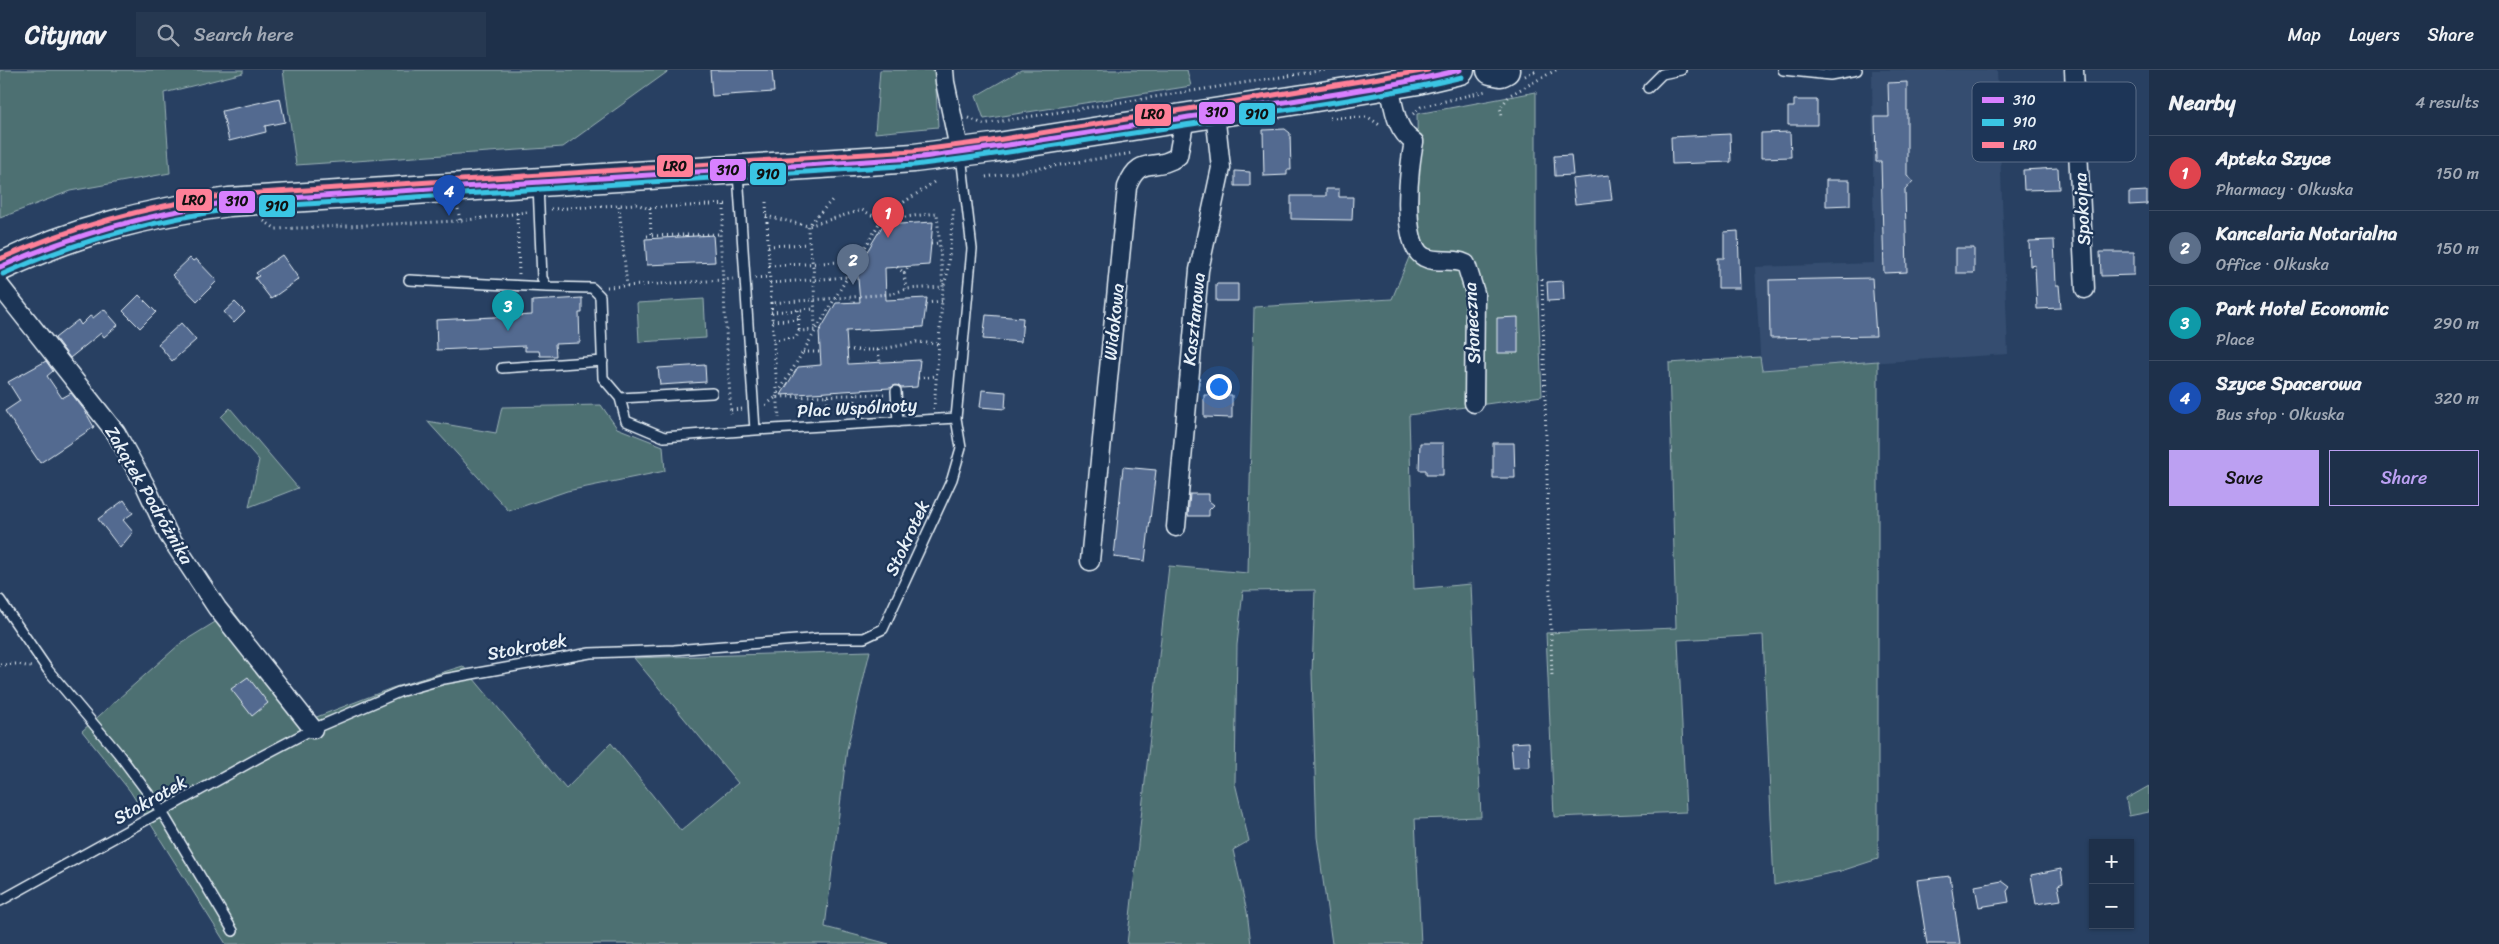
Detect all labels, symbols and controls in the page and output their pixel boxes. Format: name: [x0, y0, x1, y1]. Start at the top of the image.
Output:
search box: [136, 12, 486, 57]
text: Citynav: [25, 14, 106, 56]
text: Search here: [194, 18, 294, 51]
text: Map: [2288, 19, 2321, 51]
text: Layers: [2349, 19, 2400, 51]
text: Share: [2428, 19, 2474, 51]
icon: search: [154, 21, 182, 49]
legend: [1972, 82, 2136, 162]
text: Nearby: [2169, 84, 2235, 122]
text: 310: [2013, 88, 2036, 113]
text: 4 results: [2415, 88, 2479, 117]
text: 310: [1205, 100, 1228, 125]
line badge: 310: [1198, 101, 1236, 125]
text: LR0: [1141, 102, 1165, 127]
line badge: 910: [1238, 102, 1276, 126]
text: 910: [1245, 102, 1269, 127]
line badge: LR0: [1134, 103, 1172, 127]
text: 910: [2013, 110, 2037, 135]
text: LR0: [2013, 133, 2037, 158]
text: Apteka Szyce: [2216, 142, 2331, 175]
line badge: LR0: [656, 154, 694, 178]
text: LR0: [663, 154, 687, 179]
line badge: 310: [709, 158, 747, 182]
text: 310: [716, 158, 739, 183]
text: 1: [2182, 159, 2188, 188]
text: 150 m: [2436, 159, 2479, 188]
line badge: 910: [749, 162, 787, 186]
text: 910: [756, 162, 780, 187]
street label: Spokojna: [2064, 172, 2100, 246]
pin: 4: [433, 175, 465, 216]
text: Pharmacy · Olkuska: [2216, 175, 2353, 204]
line badge: LR0: [175, 188, 213, 212]
text: LR0: [182, 188, 206, 213]
text: 310: [225, 189, 248, 214]
line badge: 310: [218, 190, 256, 214]
line badge: 910: [258, 194, 296, 218]
text: 910: [265, 194, 289, 219]
pin: 1: [872, 197, 904, 238]
text: Kancelaria Notarialna: [2216, 217, 2397, 250]
text: 2: [2180, 234, 2190, 263]
text: 150 m: [2436, 234, 2479, 263]
pin: 2: [837, 244, 869, 285]
text: Office · Olkuska: [2216, 250, 2329, 279]
street label: Kasztanowa: [1173, 271, 1215, 367]
street label: Słoneczna: [1454, 281, 1490, 365]
street label: Widokowa: [1094, 282, 1134, 362]
pin: 3: [492, 290, 524, 331]
text: Park Hotel Economic: [2216, 292, 2389, 325]
text: 3: [2181, 309, 2189, 338]
text: 290 m: [2433, 309, 2479, 338]
text: Place: [2216, 325, 2255, 354]
text: Szyce Spacerowa: [2216, 367, 2361, 400]
your location: [1206, 374, 1232, 400]
text: 4: [2180, 384, 2190, 413]
text: 320 m: [2434, 384, 2479, 413]
street label: Plac Wspólnoty: [796, 389, 918, 427]
text: Bus stop · Olkuska: [2216, 400, 2344, 429]
street label: Zakątek Podróżnika: [96, 419, 202, 572]
button: Save: [2169, 450, 2319, 506]
button: Share: [2329, 450, 2479, 506]
street label: Stokrotek: [875, 494, 939, 581]
street label: Stokrotek: [485, 624, 570, 670]
street label: Stokrotek: [107, 766, 193, 834]
map controls: [2089, 839, 2134, 929]
button: +: [2089, 839, 2134, 884]
button: −: [2089, 884, 2134, 929]

